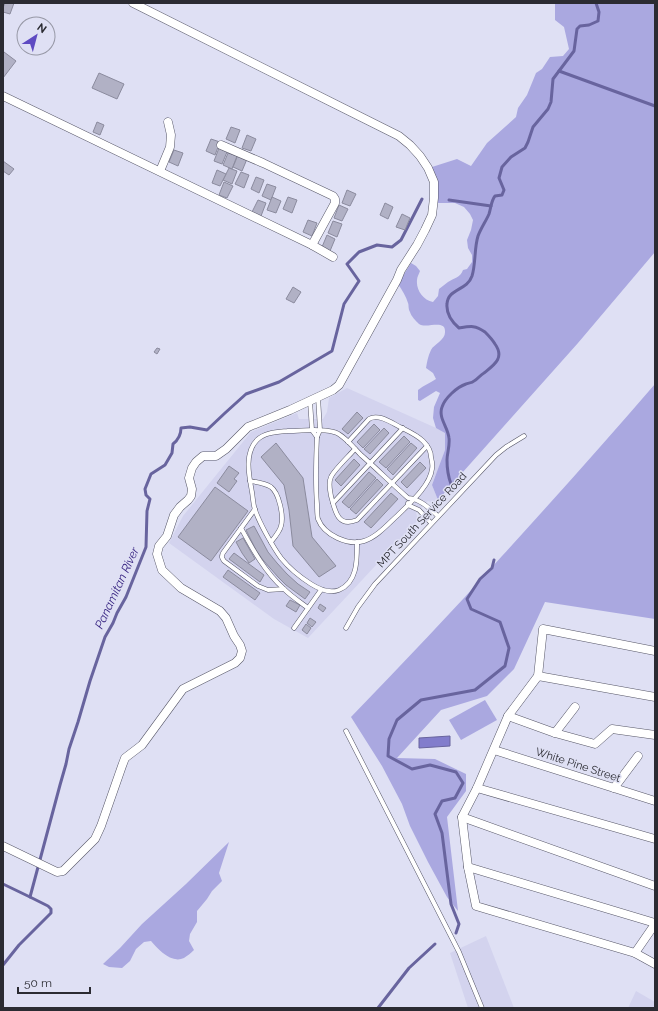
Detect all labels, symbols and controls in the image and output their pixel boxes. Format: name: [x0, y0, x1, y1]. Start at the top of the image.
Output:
north arrow: [16, 16, 56, 56]
text: N: [34, 21, 49, 36]
street label: MPT South Service Road: [375, 470, 470, 570]
water label: Panamitan River: [92, 544, 142, 631]
street label: White Pine Street: [534, 745, 622, 785]
scale bar: [18, 969, 90, 995]
text: 50 m: [24, 976, 52, 990]

